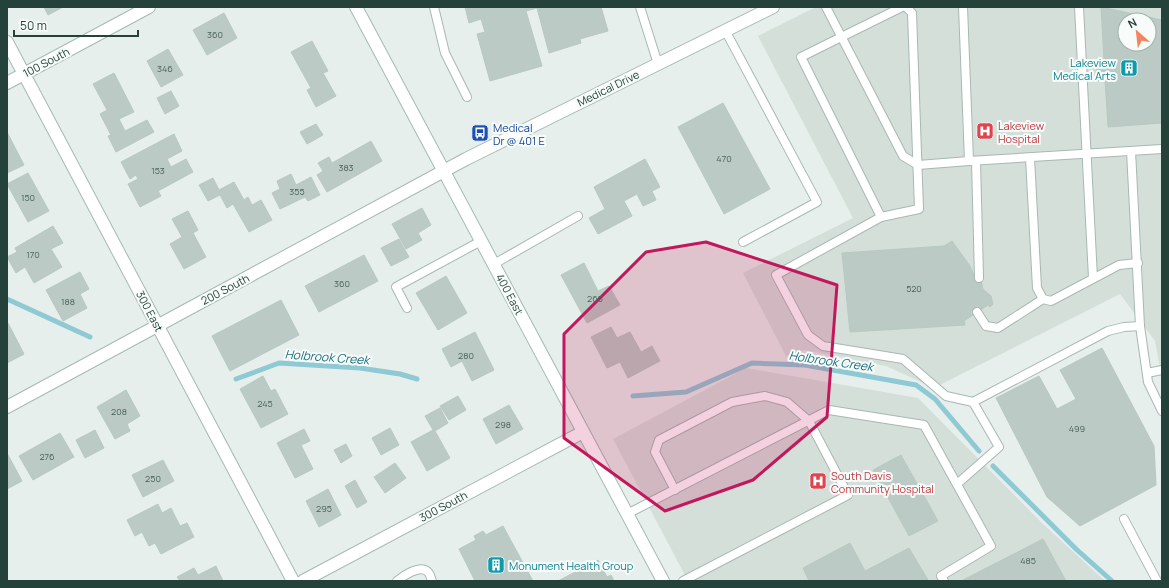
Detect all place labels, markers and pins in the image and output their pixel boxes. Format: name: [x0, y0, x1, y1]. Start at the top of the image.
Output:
place label: Lakeview Medical Arts: [1053, 55, 1117, 83]
building icon: Lakeview Medical Arts: [1119, 58, 1139, 78]
place label: Lakeview Hospital: [998, 118, 1045, 146]
place label: Medical Dr @ 401 E: [493, 120, 545, 148]
hospital icon: Lakeview Hospital: [975, 121, 995, 141]
bus stop icon: Medical Dr @ 401 E: [470, 123, 490, 143]
place label: South Davis Community Hospital: [831, 468, 934, 496]
hospital icon: South Davis Community Hospital: [808, 471, 828, 491]
building icon: Monument Health Group: [486, 555, 506, 575]
place label: Monument Health Group: [509, 558, 634, 573]

